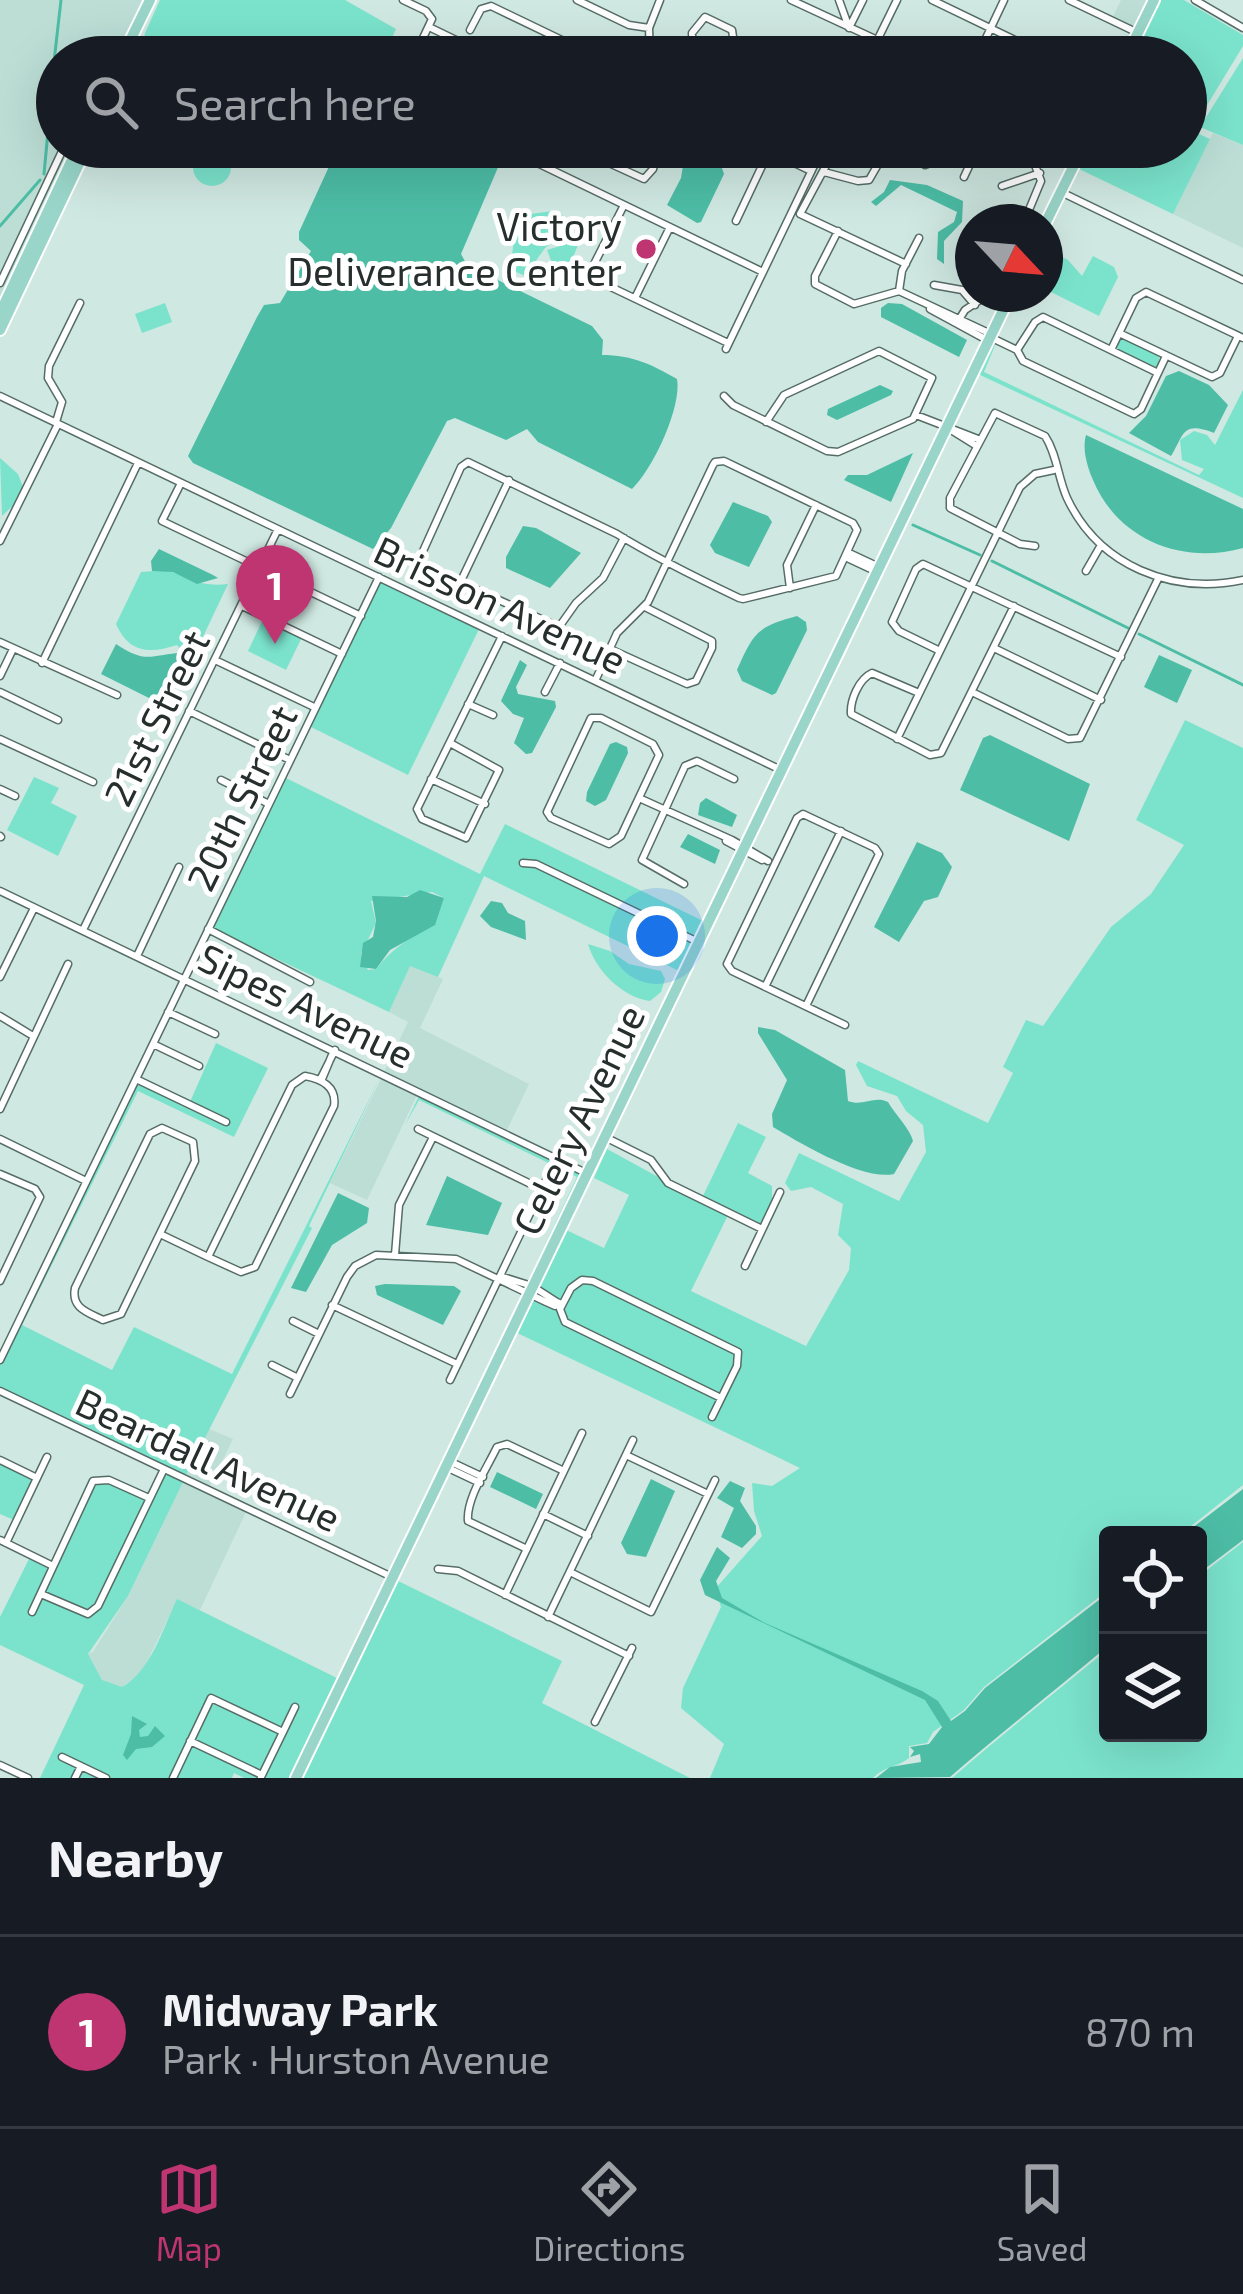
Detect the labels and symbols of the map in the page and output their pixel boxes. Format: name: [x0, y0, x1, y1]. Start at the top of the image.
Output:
place label: Victory Deliverance Center: [287, 202, 622, 294]
north arrow: [955, 204, 1063, 312]
marker: Victory Deliverance Center: [633, 236, 659, 262]
street label: Brisson Avenue: [367, 525, 634, 682]
pin: 1: [236, 545, 314, 644]
street label: 21st Street: [93, 622, 218, 813]
street label: 20th Street: [176, 697, 306, 898]
your location: [627, 906, 687, 966]
street label: Sipes Avenue: [191, 932, 422, 1077]
street label: Celery Avenue: [502, 997, 653, 1242]
street label: Beardall Avenue: [69, 1377, 348, 1540]

